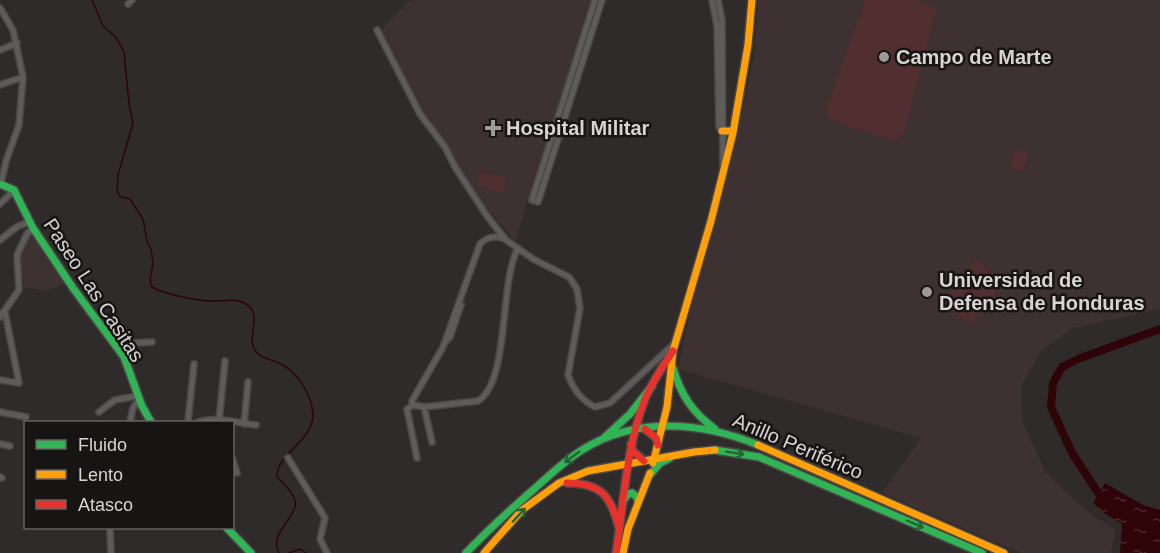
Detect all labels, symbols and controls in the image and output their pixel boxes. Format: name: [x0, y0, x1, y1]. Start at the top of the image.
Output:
place label: Campo de Marte: [896, 46, 1052, 68]
marker: Campo de Marte: [877, 50, 891, 64]
place label: Hospital Militar: [506, 117, 650, 139]
marker: Hospital Militar: [484, 119, 502, 137]
street label: Paseo Las Casitas: [39, 214, 149, 366]
place label: Universidad de Defensa de Honduras: [939, 269, 1145, 314]
marker: Universidad de Defensa de Honduras: [920, 285, 934, 299]
street label: Anillo Periférico: [730, 409, 866, 483]
legend: [24, 421, 234, 529]
text: Fluido: [78, 435, 127, 455]
one-way arrow: [724, 448, 744, 459]
one-way arrow: [564, 451, 580, 463]
text: Lento: [78, 465, 123, 485]
text: Atasco: [78, 495, 133, 515]
one-way arrow: [512, 508, 526, 523]
one-way arrow: [906, 519, 924, 530]

